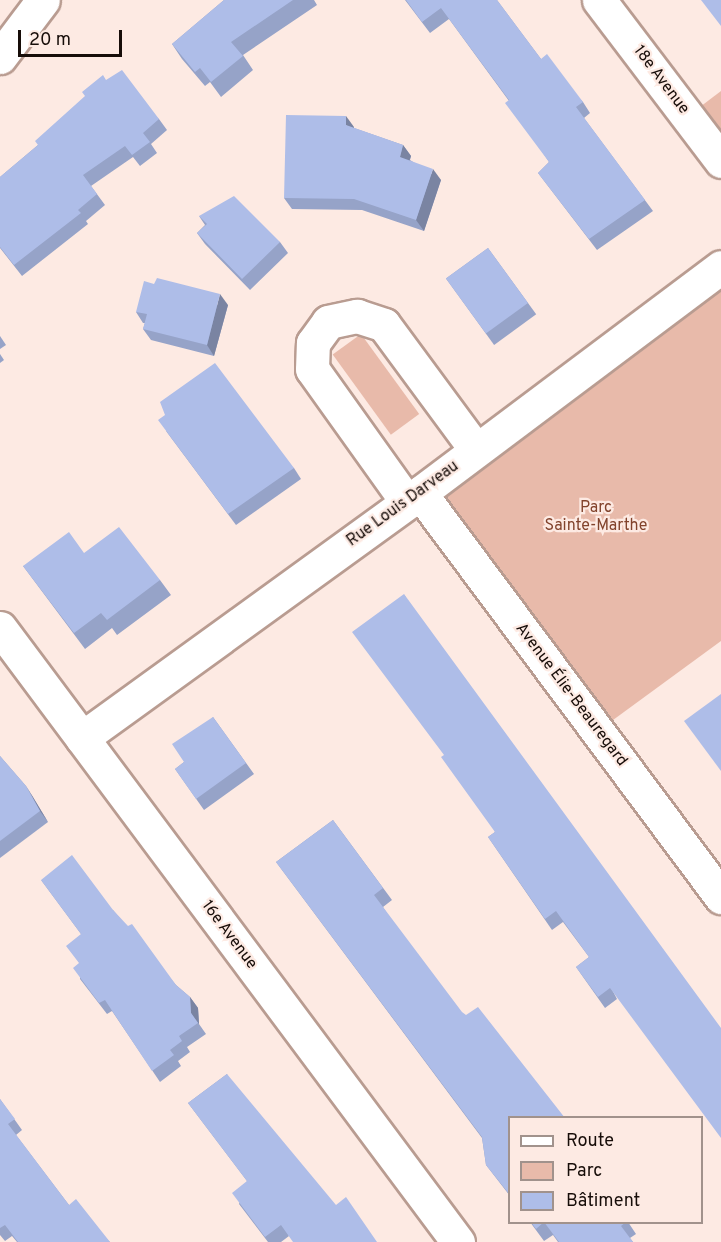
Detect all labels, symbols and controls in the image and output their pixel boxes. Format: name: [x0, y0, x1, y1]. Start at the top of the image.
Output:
scale bar: [21, 18, 124, 56]
text: 20 m: [29, 29, 71, 52]
street label: 18e Avenue: [629, 42, 693, 118]
street label: Rue Louis Darveau: [343, 457, 463, 551]
park label: Parc Sainte-Marthe: [545, 498, 647, 536]
street label: Avenue Élie-Beauregard: [511, 620, 631, 770]
street label: 16e Avenue: [197, 897, 261, 973]
legend: [508, 1116, 703, 1224]
text: Route: [566, 1130, 614, 1153]
text: Parc: [566, 1160, 602, 1183]
text: Bâtiment: [566, 1190, 640, 1213]

